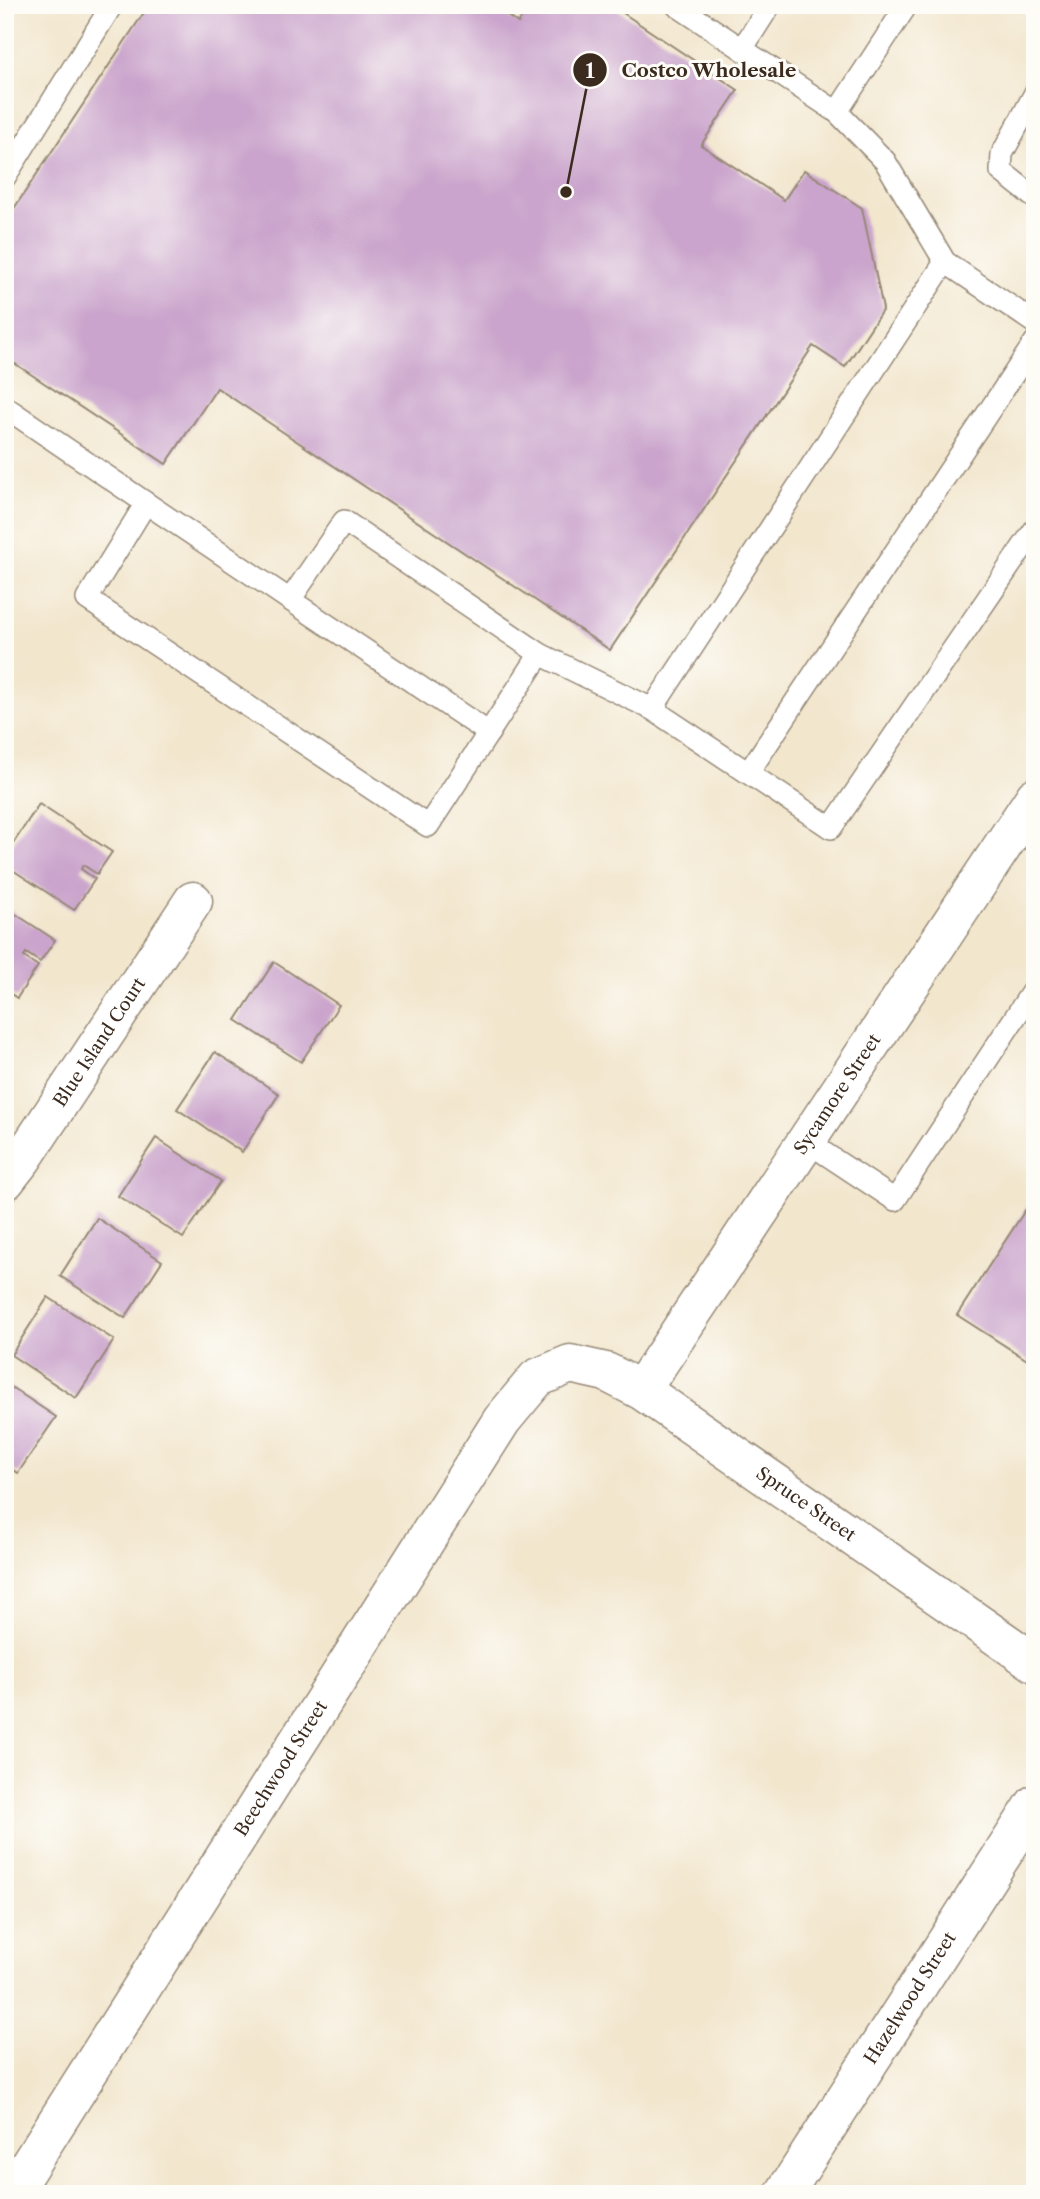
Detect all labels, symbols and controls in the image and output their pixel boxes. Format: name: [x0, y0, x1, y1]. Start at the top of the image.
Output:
callout: Costco Wholesale: [572, 50, 811, 90]
text: 1: [585, 58, 595, 83]
text: Costco Wholesale: [622, 59, 796, 82]
street label: Blue Island Court: [49, 973, 151, 1111]
street label: Sycamore Street: [789, 1029, 886, 1159]
street label: Spruce Street: [752, 1462, 860, 1547]
street label: Beechwood Street: [230, 1696, 333, 1840]
street label: Hazelwood Street: [860, 1927, 961, 2068]

